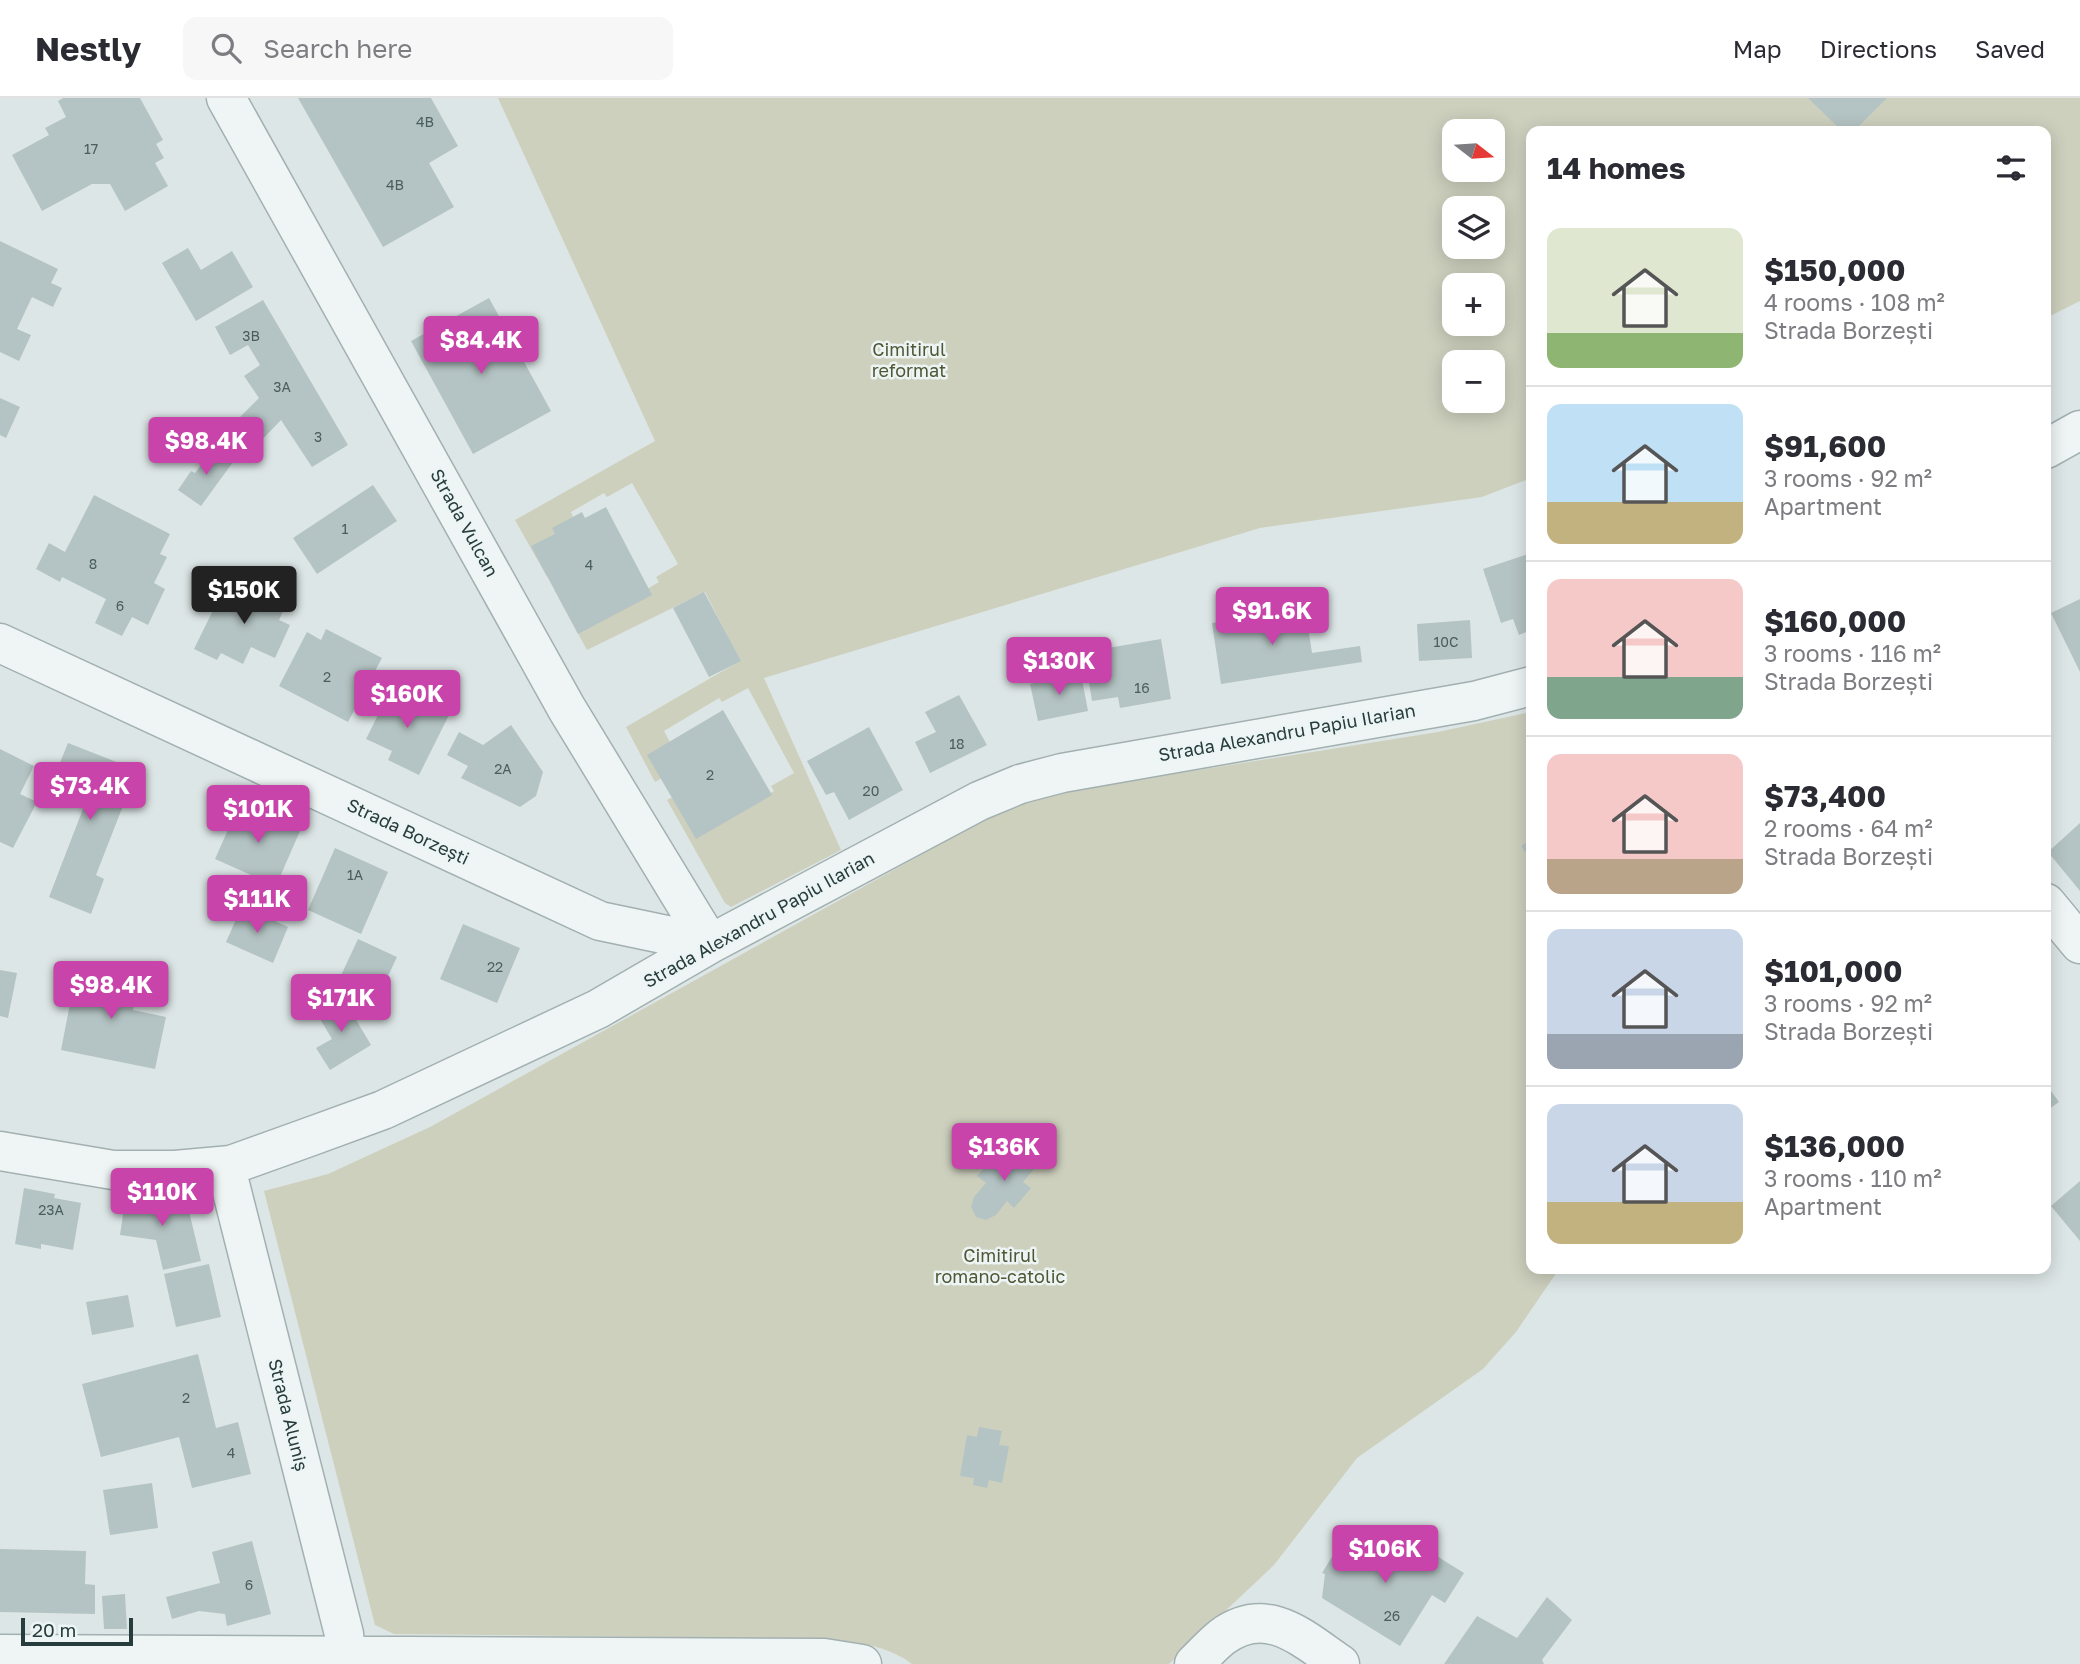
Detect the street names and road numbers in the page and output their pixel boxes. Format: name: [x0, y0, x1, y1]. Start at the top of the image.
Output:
street label: Strada Vulcan: [426, 465, 504, 580]
street label: Strada Alexandru Papiu Ilarian: [1157, 699, 1417, 765]
street label: Strada Borzești: [344, 793, 473, 869]
street label: Strada Alexandru Papiu Ilarian: [639, 846, 878, 992]
street label: Strada Aluniș: [264, 1356, 314, 1473]

